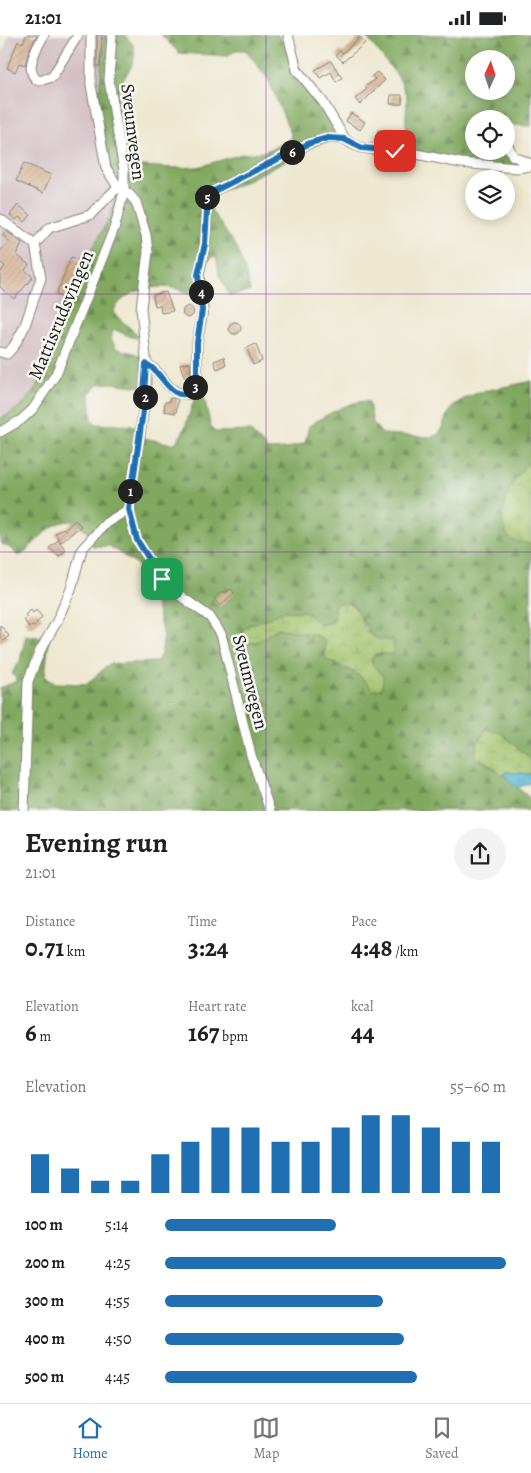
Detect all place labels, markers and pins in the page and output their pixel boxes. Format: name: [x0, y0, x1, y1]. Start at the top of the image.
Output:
pin: [374, 130, 416, 172]
pin: 6: [280, 139, 304, 165]
pin: 5: [194, 185, 220, 209]
pin: 4: [188, 279, 214, 305]
pin: 3: [182, 375, 208, 399]
pin: 2: [132, 385, 158, 409]
pin: 1: [118, 479, 142, 503]
pin: [141, 558, 183, 600]

